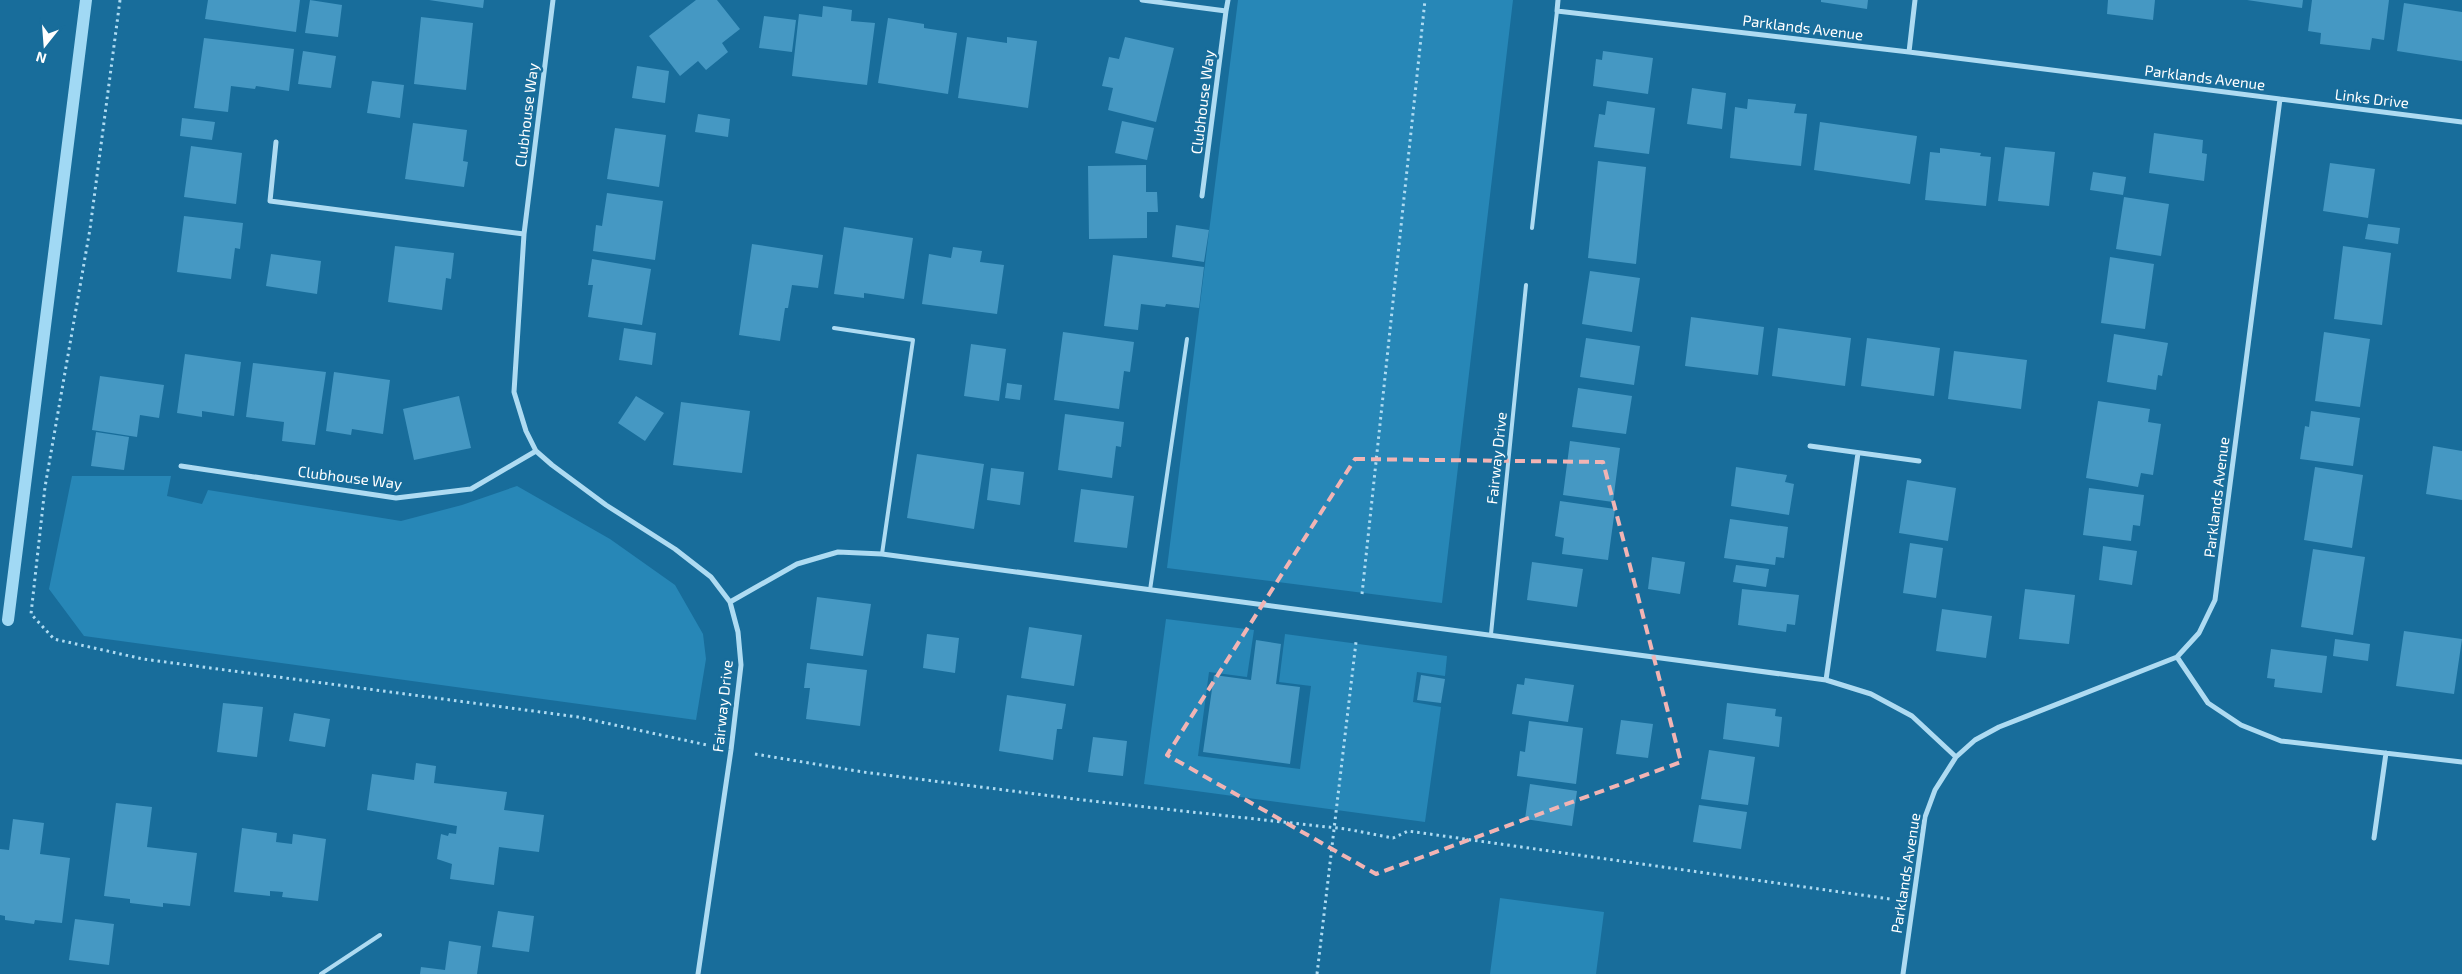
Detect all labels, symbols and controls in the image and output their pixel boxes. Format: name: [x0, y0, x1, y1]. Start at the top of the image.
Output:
street label: Parklands Avenue: [1742, 11, 1864, 43]
north arrow: [20, 20, 70, 70]
text: N: [34, 48, 48, 68]
street label: Clubhouse Way: [1187, 49, 1217, 155]
street label: Parklands Avenue: [2144, 61, 2266, 93]
street label: Clubhouse Way: [511, 62, 541, 168]
street label: Links Drive: [2334, 85, 2410, 111]
street label: Fairway Drive: [1482, 411, 1510, 505]
street label: Parklands Avenue: [2200, 436, 2232, 558]
street label: Clubhouse Way: [297, 462, 403, 492]
street label: Fairway Drive: [708, 659, 736, 753]
street label: Parklands Avenue: [1887, 812, 1923, 934]

